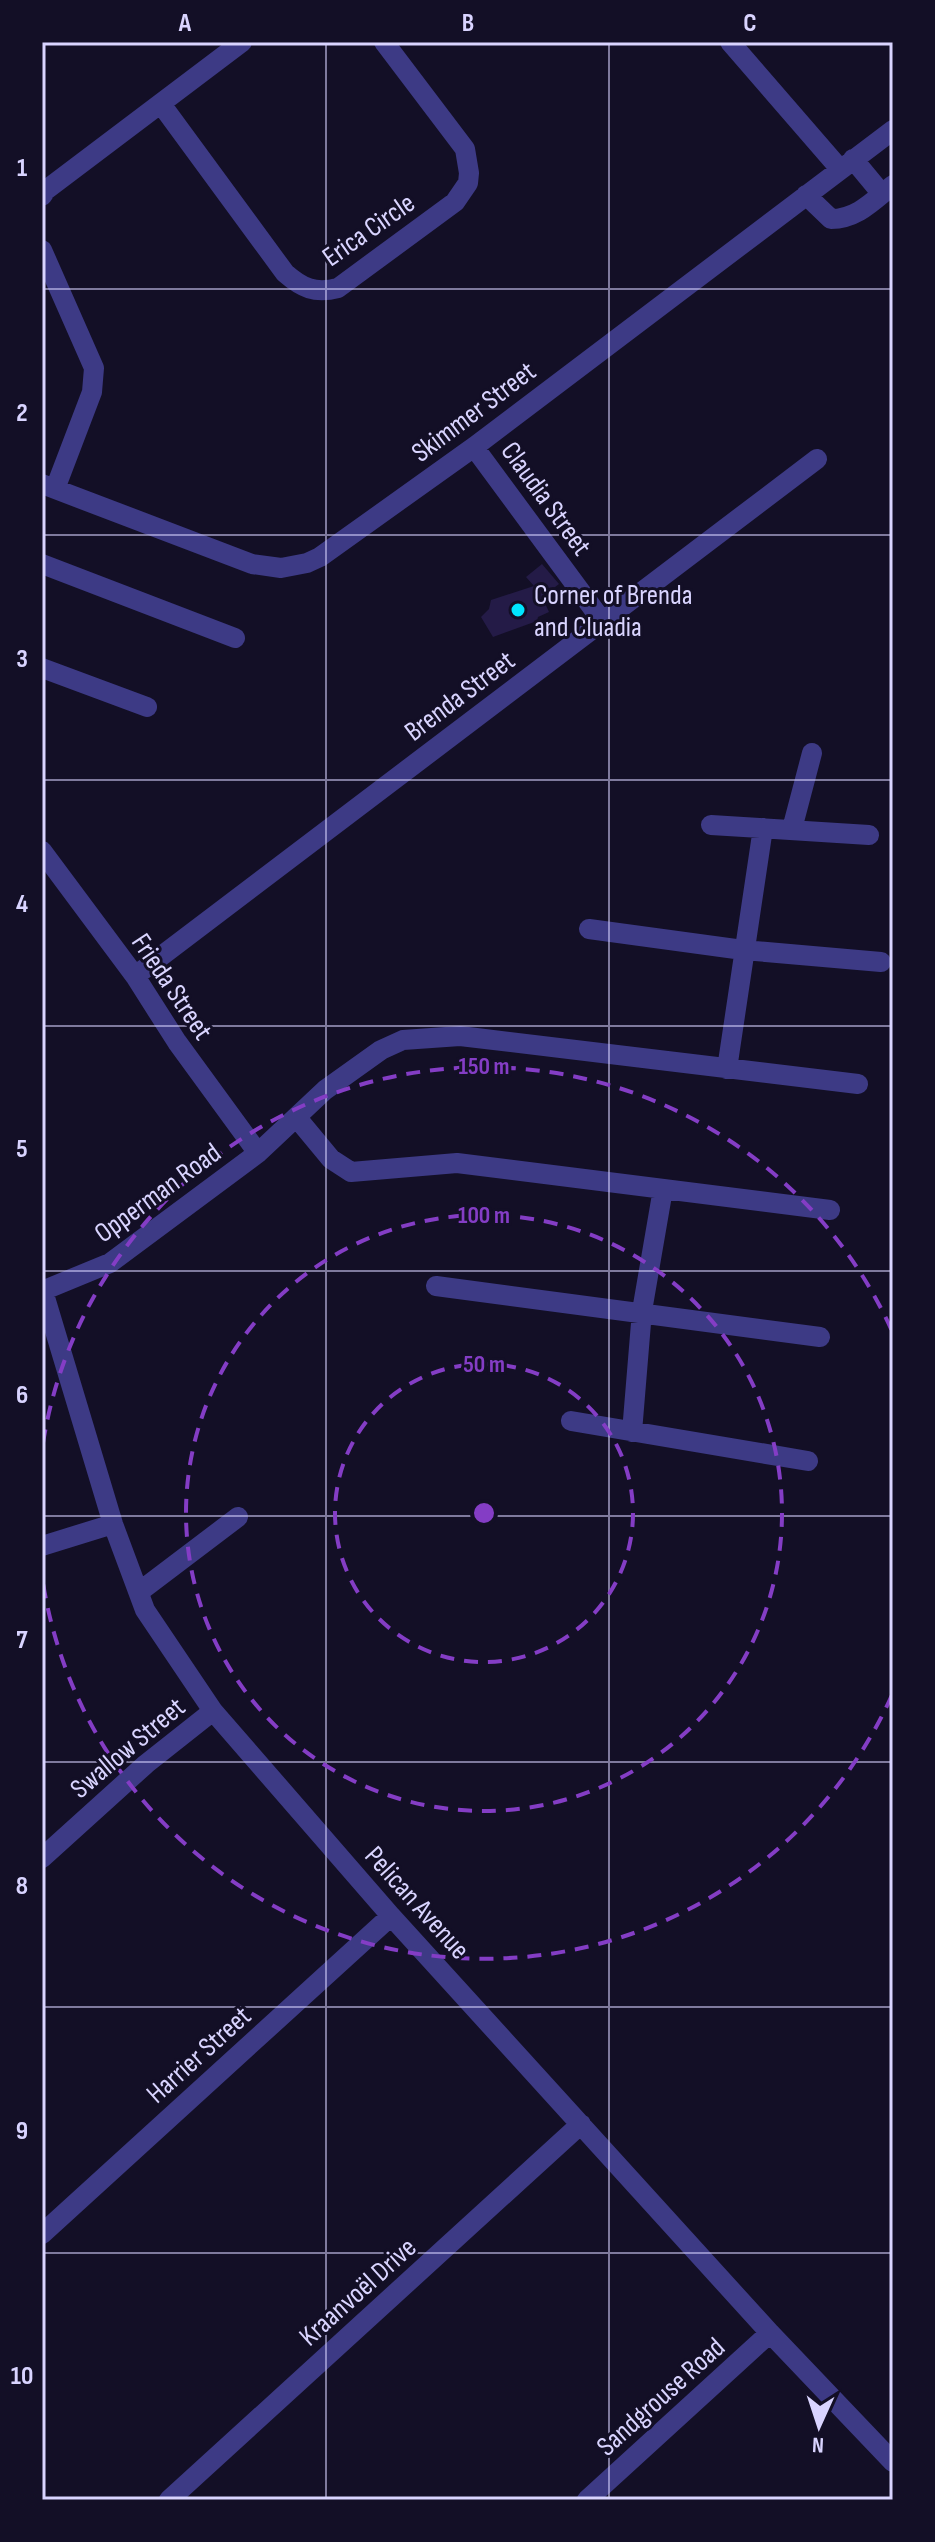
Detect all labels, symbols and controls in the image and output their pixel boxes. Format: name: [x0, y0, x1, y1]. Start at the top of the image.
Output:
text: A: [178, 8, 192, 39]
text: B: [462, 8, 474, 39]
text: C: [743, 8, 757, 39]
text: 1: [17, 153, 27, 184]
street label: Erica Circle: [316, 187, 421, 274]
street label: Skimmer Street: [405, 355, 542, 470]
text: 2: [16, 398, 28, 429]
street label: Claudia Street: [494, 436, 598, 562]
place label: Corner of Brenda and Cluadia: [534, 579, 693, 644]
marker: Corner of Brenda and Cluadia: [509, 601, 527, 619]
text: 3: [16, 644, 28, 675]
street label: Brenda Street: [398, 644, 521, 748]
text: 4: [16, 889, 28, 920]
street label: Frieda Street: [124, 927, 219, 1046]
text: 150 m: [458, 1052, 510, 1081]
text: 5: [16, 1134, 28, 1165]
street label: Opperman Road: [88, 1136, 227, 1250]
text: 100 m: [458, 1201, 510, 1230]
text: 50 m: [463, 1350, 505, 1379]
text: 6: [16, 1380, 28, 1411]
centre of rings: [470, 1499, 498, 1527]
text: 7: [16, 1625, 28, 1656]
street label: Swallow Street: [64, 1691, 192, 1806]
street label: Pelican Avenue: [358, 1840, 476, 1966]
text: 8: [16, 1871, 28, 1902]
street label: Harrier Street: [140, 2000, 258, 2111]
text: 9: [16, 2116, 28, 2147]
street label: Kraanvoël Drive: [293, 2231, 423, 2353]
street label: Sandgrouse Road: [590, 2331, 732, 2463]
text: 10: [11, 2361, 33, 2392]
north arrow: [779, 2386, 859, 2466]
text: N: [811, 2431, 825, 2458]

